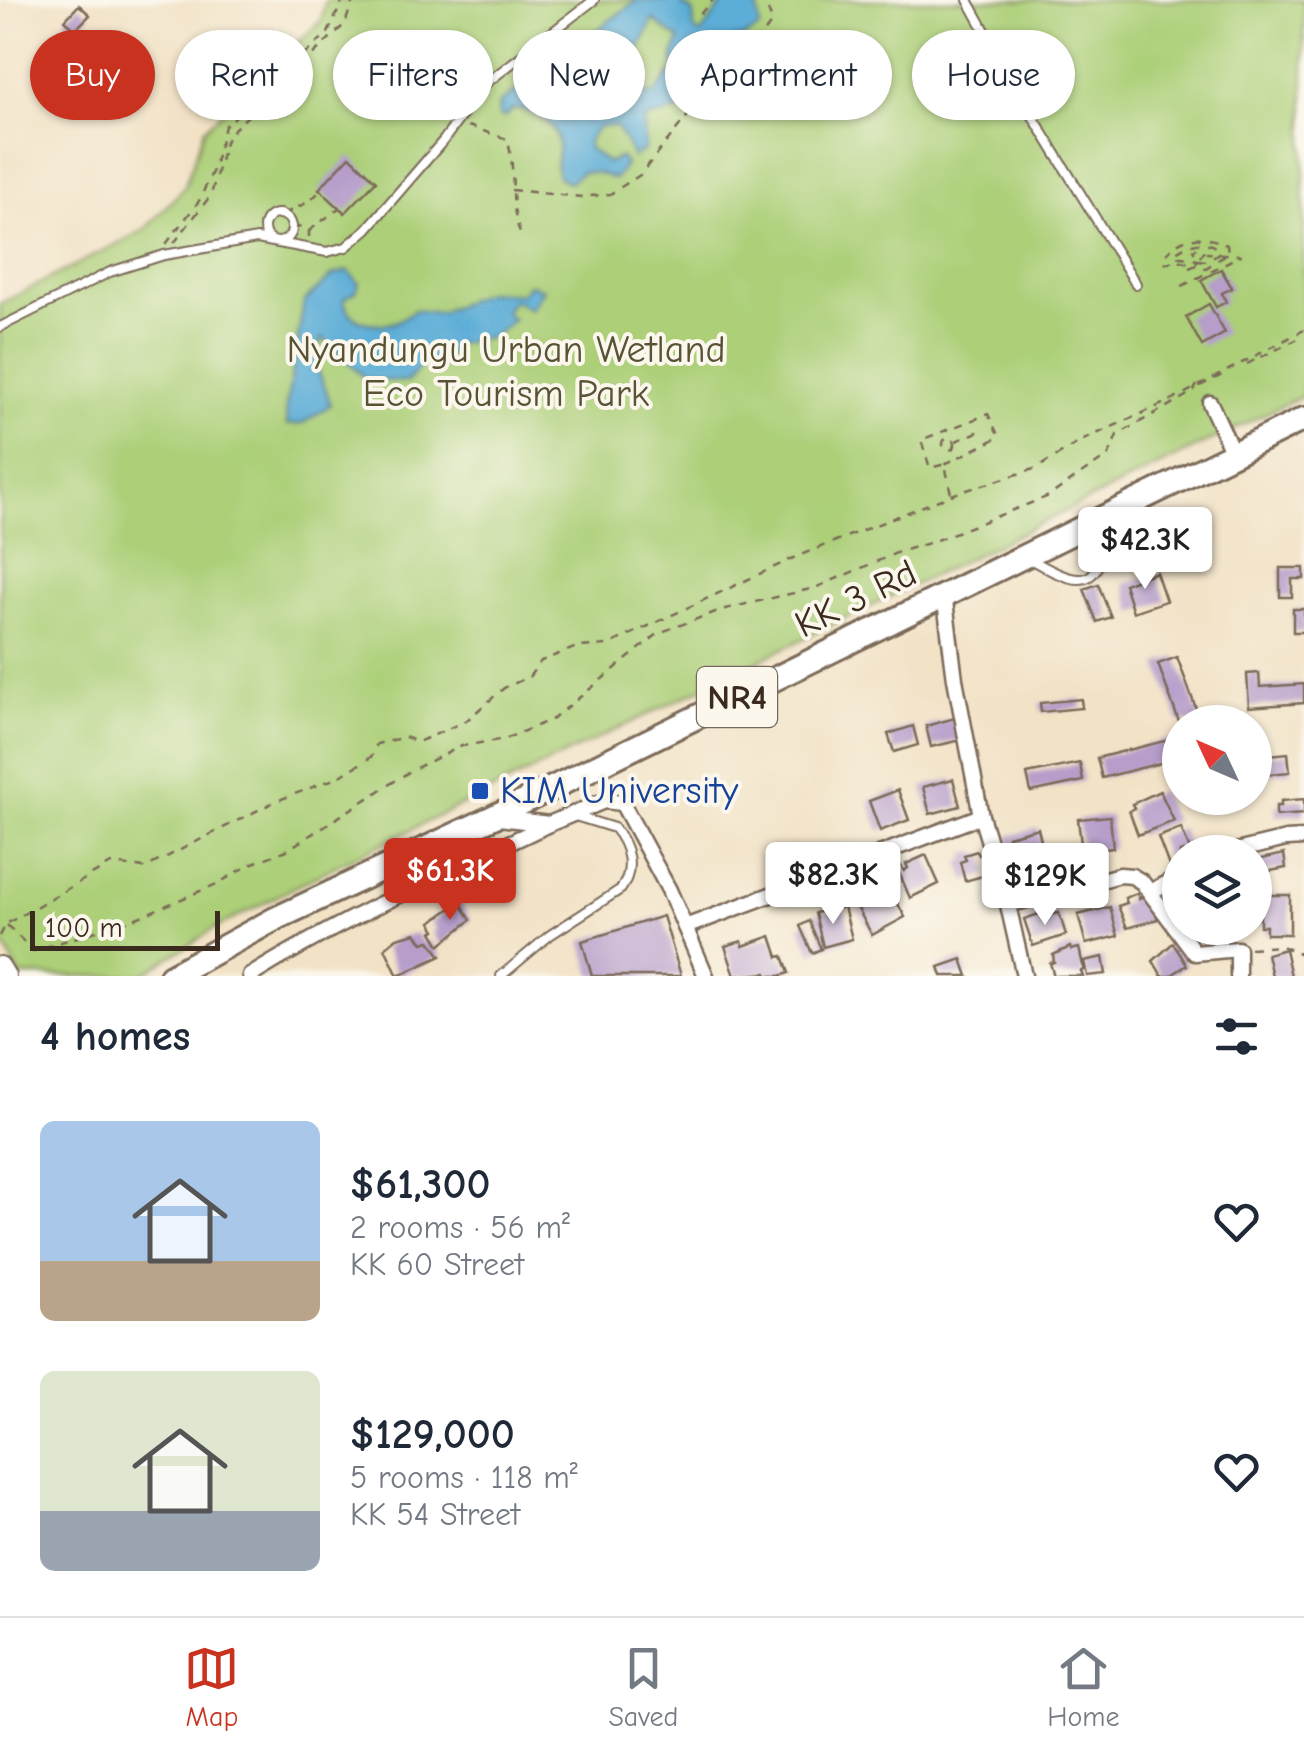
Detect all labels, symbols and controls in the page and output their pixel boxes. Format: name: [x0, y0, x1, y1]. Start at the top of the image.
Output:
chip: Buy: [30, 30, 155, 120]
chip: Rent: [175, 30, 313, 120]
chip: Filters: [333, 30, 493, 120]
chip: New: [513, 30, 645, 120]
chip: Apartment: [665, 30, 892, 120]
chip: House: [912, 30, 1075, 120]
park label: Nyandungu Urban Wetland Eco Tourism Park: [286, 328, 726, 416]
pin: $42.3K: [1064, 507, 1226, 592]
text: $42.3K: [1100, 521, 1190, 558]
street label: KK 3 Rd: [788, 551, 924, 647]
road number: NR4: [697, 667, 777, 727]
north arrow: [1162, 705, 1272, 815]
map controls: [1162, 705, 1272, 945]
place label: KIM University: [500, 769, 738, 813]
marker: KIM University: [469, 780, 491, 802]
button: layers: [1162, 835, 1272, 945]
pin: $61.3K: [369, 838, 531, 923]
pin: $82.3K: [752, 842, 914, 927]
pin: $129K: [975, 843, 1115, 928]
text: $61.3K: [406, 852, 494, 889]
text: $82.3K: [787, 856, 879, 893]
text: $129K: [1004, 857, 1086, 894]
scale bar: [30, 906, 220, 950]
text: 100 m: [45, 912, 123, 944]
icon: filters: [1209, 1009, 1264, 1064]
text: 4 homes: [40, 1012, 190, 1061]
text: $61,300: [350, 1160, 491, 1209]
icon: home: [120, 1161, 240, 1281]
icon: heart: [1209, 1194, 1264, 1249]
text: 2 rooms · 56 m²: [350, 1209, 570, 1246]
text: KK 60 Street: [350, 1246, 524, 1283]
text: $129,000: [350, 1410, 515, 1459]
icon: home: [120, 1411, 240, 1531]
icon: heart: [1209, 1444, 1264, 1499]
text: 5 rooms · 118 m²: [350, 1459, 578, 1496]
text: KK 54 Street: [350, 1496, 520, 1533]
tab: Map: [184, 1641, 239, 1733]
tab: Saved: [608, 1641, 678, 1733]
tab: Home: [1047, 1641, 1120, 1733]

